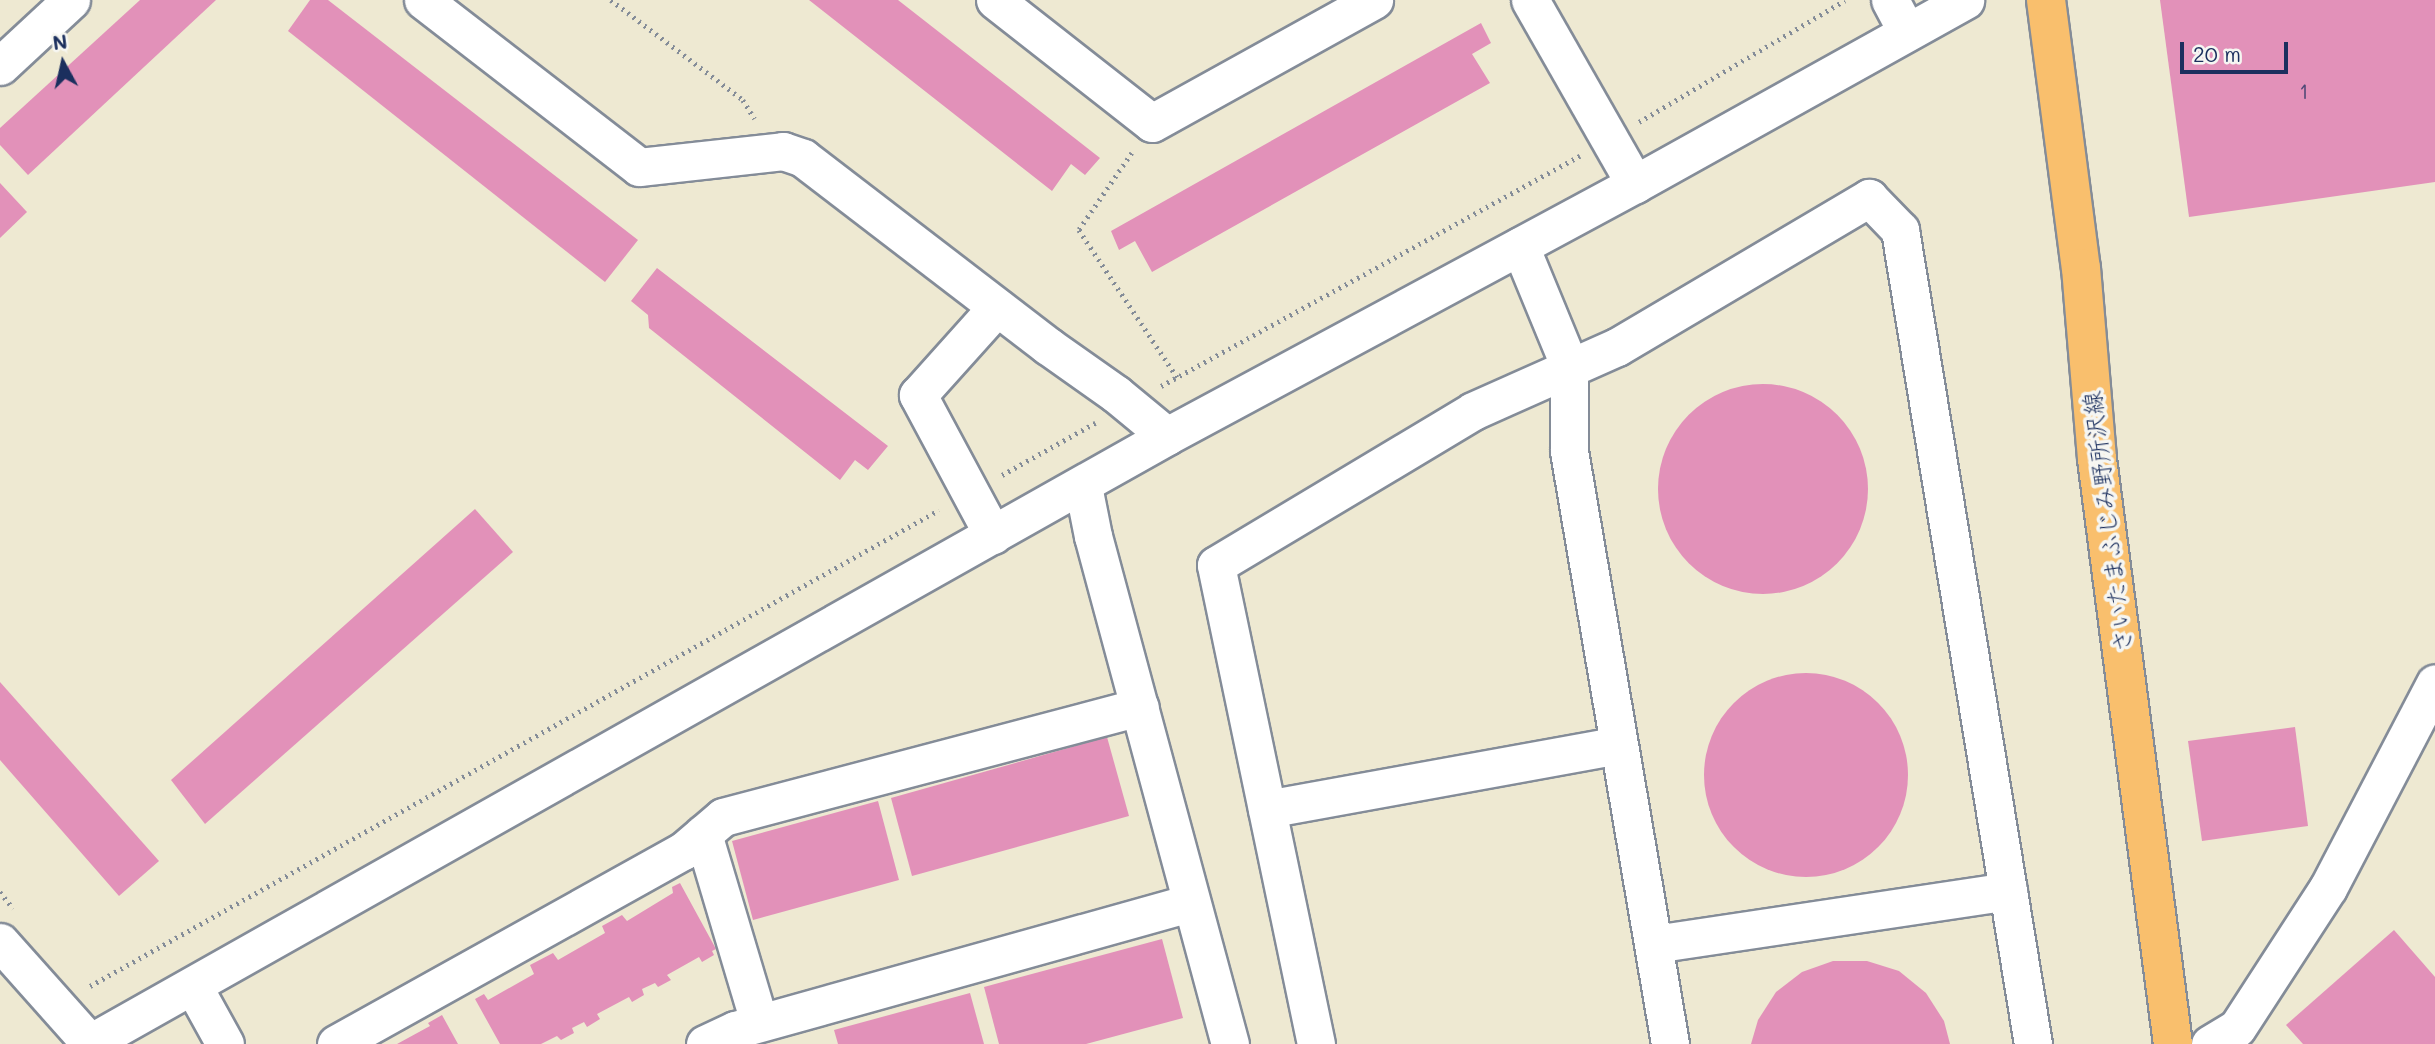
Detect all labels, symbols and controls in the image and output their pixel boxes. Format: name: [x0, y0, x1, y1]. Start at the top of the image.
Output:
north arrow: [28, 28, 98, 98]
text: N: [51, 28, 69, 55]
scale bar: [2183, 28, 2292, 72]
text: 20 m: [2193, 40, 2241, 67]
house number: 1: [2299, 78, 2309, 104]
street label: さいたまふじみ野所沢線: [2077, 389, 2137, 655]

